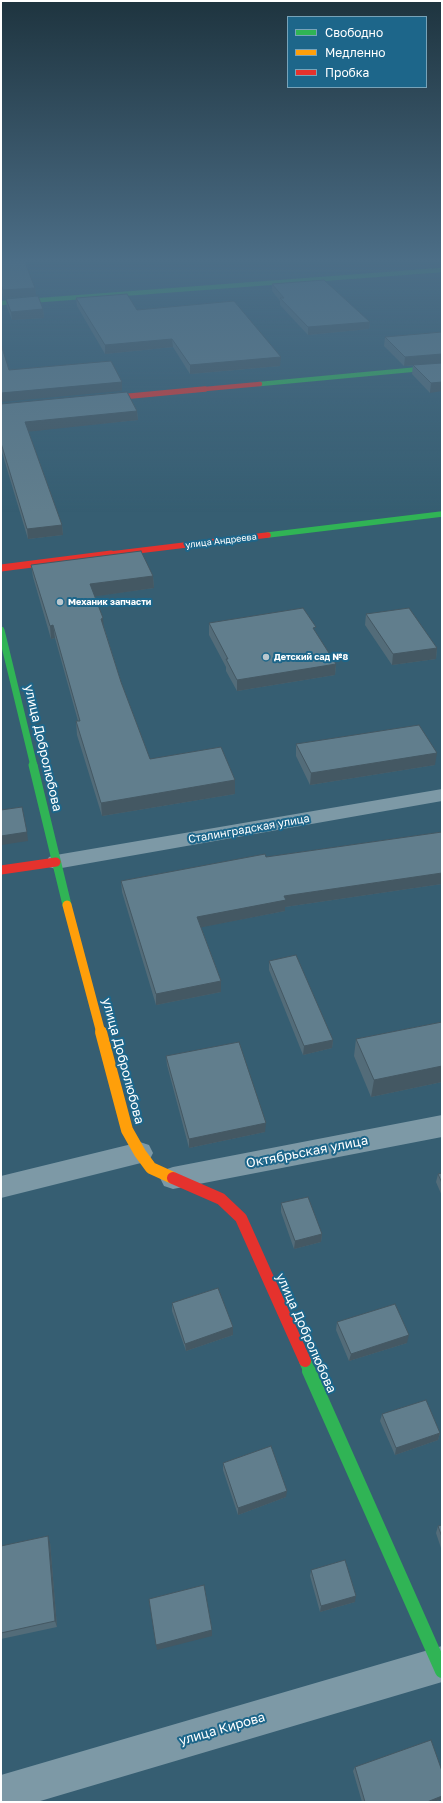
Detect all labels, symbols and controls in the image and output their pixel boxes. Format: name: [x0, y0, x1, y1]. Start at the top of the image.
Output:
legend: [287, 16, 427, 88]
text: Свободно: [325, 25, 383, 40]
text: Медленно: [325, 45, 385, 60]
text: Пробка: [325, 65, 369, 80]
street label: улица Андреева: [185, 531, 257, 551]
marker: Механик запчасти: [55, 597, 65, 607]
place label: Механик запчасти: [68, 597, 151, 607]
marker: Детский сад №8: [261, 652, 271, 662]
place label: Детский сад №8: [274, 652, 348, 662]
street label: улица Добролюбова: [21, 683, 65, 813]
street label: Сталинградская улица: [187, 812, 311, 846]
street label: улица Добролюбова: [99, 996, 147, 1126]
street label: Октябрьская улица: [245, 1133, 369, 1171]
street label: улица Добролюбова: [272, 1271, 340, 1395]
street label: улица Кирова: [177, 1709, 267, 1749]

